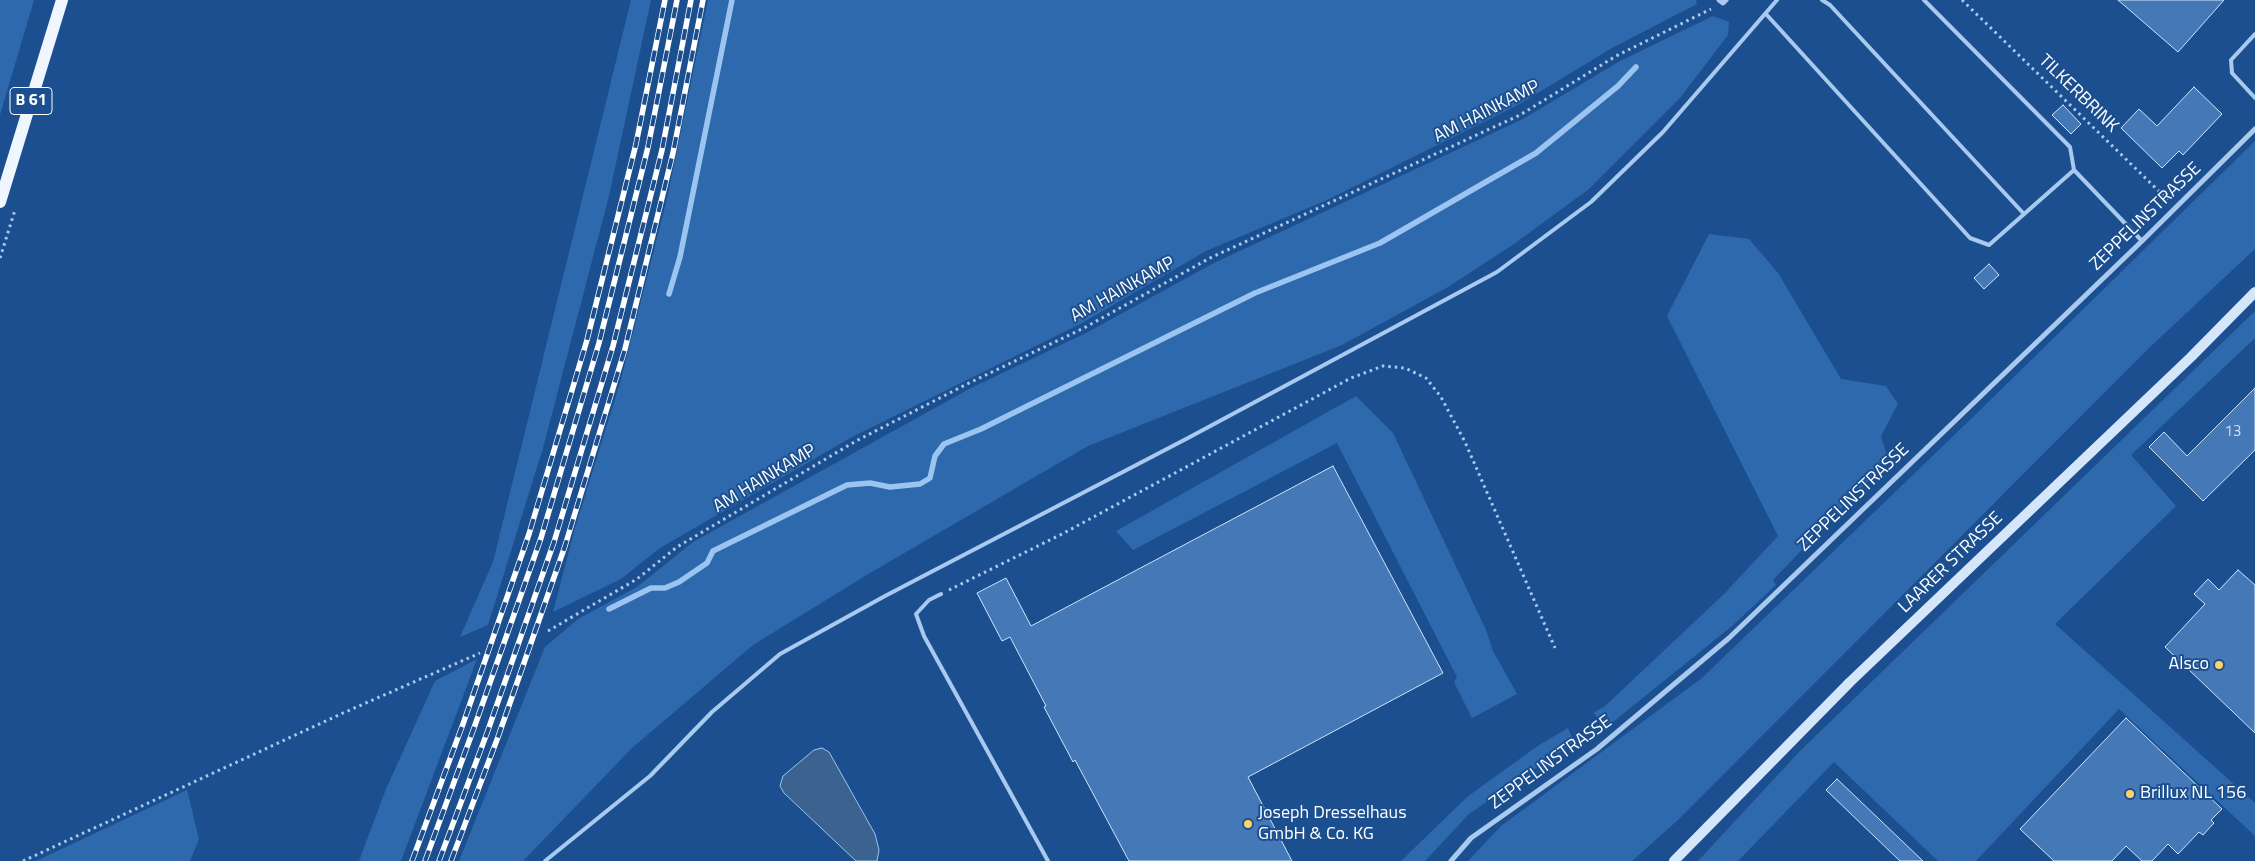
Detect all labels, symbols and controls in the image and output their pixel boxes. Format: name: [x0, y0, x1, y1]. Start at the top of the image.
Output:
street label: TILKERBRINK: [2034, 51, 2122, 137]
street label: AM HAINKAMP: [1430, 76, 1544, 148]
road number: B 61: [10, 88, 52, 114]
street label: ZEPPELINSTRASSE: [2086, 158, 2206, 276]
street label: AM HAINKAMP: [1067, 252, 1179, 328]
house number: 13: [2225, 423, 2241, 441]
street label: ZEPPELINSTRASSE: [1794, 439, 1914, 557]
street label: AM HAINKAMP: [710, 440, 820, 518]
street label: LAARER STRASSE: [1894, 508, 2008, 618]
place label: Alsco: [2169, 654, 2209, 676]
marker: Alsco: [2213, 659, 2225, 671]
street label: ZEPPELINSTRASSE: [1485, 711, 1617, 815]
place label: Brillux NL 156: [2140, 783, 2246, 805]
marker: Brillux NL 156: [2124, 788, 2136, 800]
place label: Joseph Dresselhaus GmbH & Co. KG: [1258, 803, 1407, 846]
marker: Joseph Dresselhaus GmbH & Co. KG: [1242, 818, 1254, 830]

